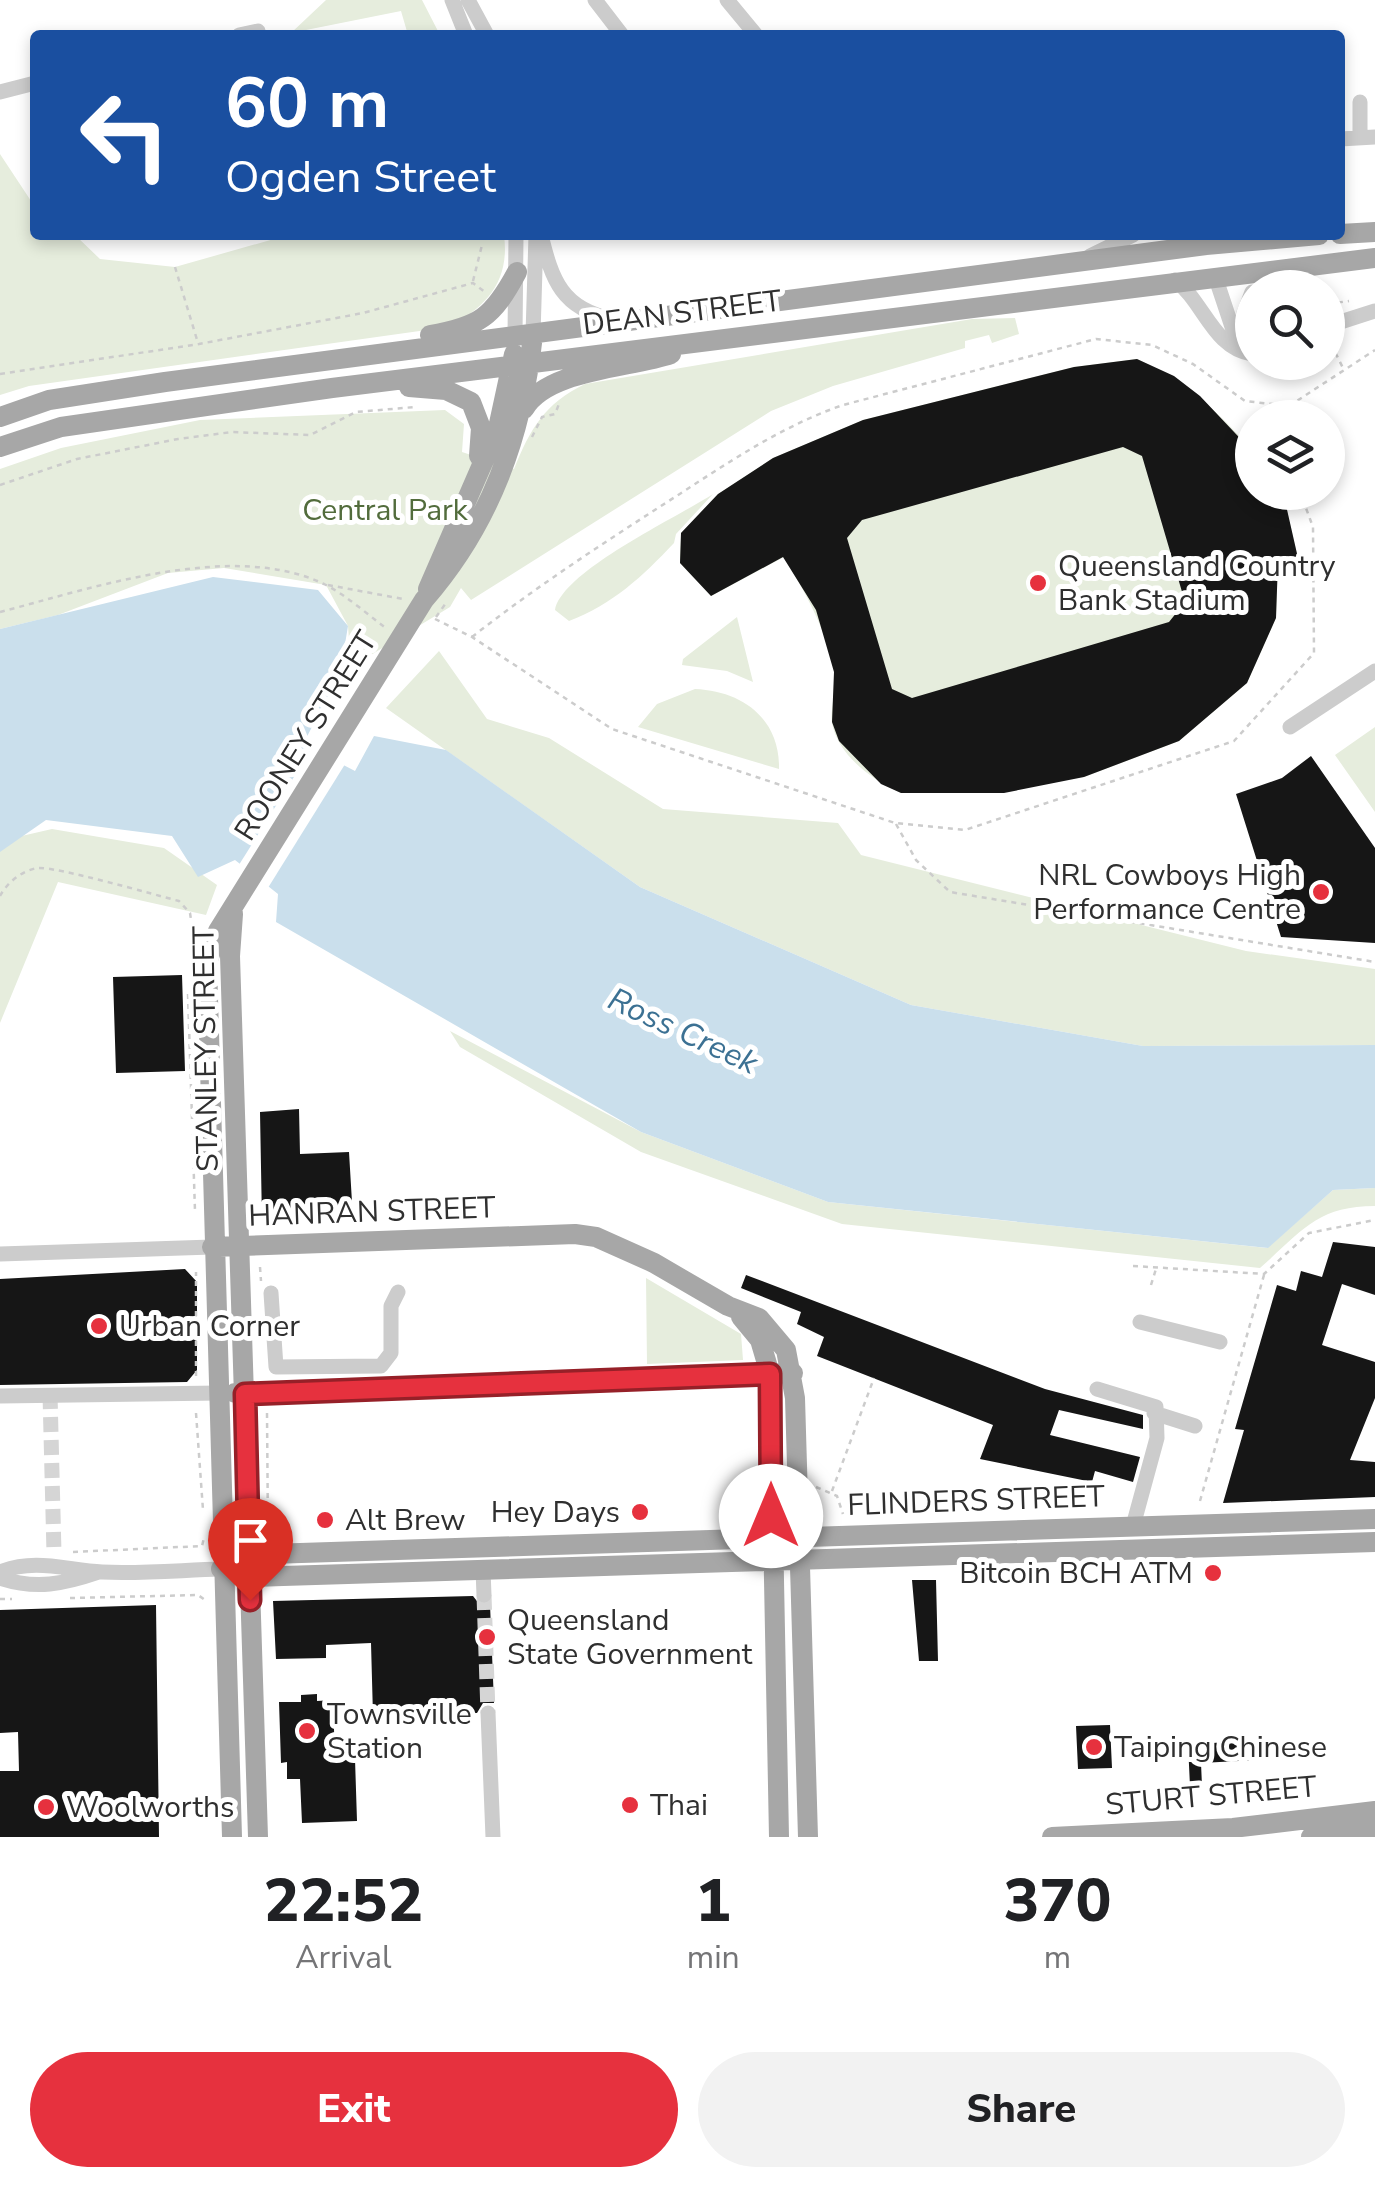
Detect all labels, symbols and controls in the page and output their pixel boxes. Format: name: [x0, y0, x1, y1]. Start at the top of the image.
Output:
text: 60 m: [225, 56, 389, 152]
icon: left: [60, 70, 190, 200]
text: Ogden Street: [225, 147, 496, 208]
map controls: [1235, 270, 1345, 510]
button: search: [1235, 270, 1345, 380]
street label: DEAN STREET: [580, 280, 784, 346]
button: layers: [1235, 400, 1345, 510]
park label: Central Park: [302, 490, 469, 531]
place label: Queensland Country Bank Stadium: [1058, 546, 1336, 621]
marker: Queensland Country Bank Stadium: [1027, 572, 1049, 594]
street label: ROONEY STREET: [225, 623, 387, 849]
place label: NRL Cowboys High Performance Centre: [1033, 855, 1301, 930]
marker: NRL Cowboys High Performance Centre: [1310, 881, 1332, 903]
street label: STANLEY STREET: [183, 926, 229, 1172]
water label: Ross Creek: [601, 978, 766, 1085]
street label: HANRAN STREET: [248, 1187, 496, 1237]
place label: Urban Corner: [119, 1306, 300, 1347]
marker: Urban Corner: [88, 1315, 110, 1337]
position arrow: [719, 1464, 823, 1568]
street label: FLINDERS STREET: [847, 1476, 1105, 1526]
place label: Hey Days: [491, 1492, 620, 1533]
pin: [208, 1498, 293, 1601]
place label: Alt Brew: [345, 1500, 466, 1541]
marker: Hey Days: [629, 1501, 651, 1523]
marker: Alt Brew: [314, 1509, 336, 1531]
icon: arrive: [223, 1513, 278, 1568]
place label: Bitcoin BCH ATM: [959, 1553, 1193, 1594]
marker: Bitcoin BCH ATM: [1202, 1562, 1224, 1584]
place label: Queensland State Government: [507, 1600, 753, 1675]
marker: Queensland State Government: [476, 1626, 498, 1648]
place label: Townsville Station: [327, 1694, 472, 1769]
marker: Townsville Station: [296, 1720, 318, 1742]
place label: Taiping Chinese: [1114, 1727, 1327, 1768]
marker: Taiping Chinese: [1083, 1736, 1105, 1758]
street label: STURT STREET: [1104, 1766, 1318, 1826]
place label: Thai: [650, 1785, 708, 1826]
place label: Woolworths: [66, 1787, 234, 1828]
marker: Thai: [619, 1794, 641, 1816]
marker: Woolworths: [35, 1796, 57, 1818]
text: 22:52: [264, 1860, 423, 1942]
text: 1: [695, 1860, 731, 1942]
text: 370: [1003, 1860, 1111, 1942]
text: Arrival: [295, 1936, 392, 1979]
text: min: [687, 1936, 740, 1979]
text: m: [1044, 1936, 1071, 1979]
button: Exit: [30, 2052, 678, 2167]
button: Share: [698, 2052, 1345, 2167]

